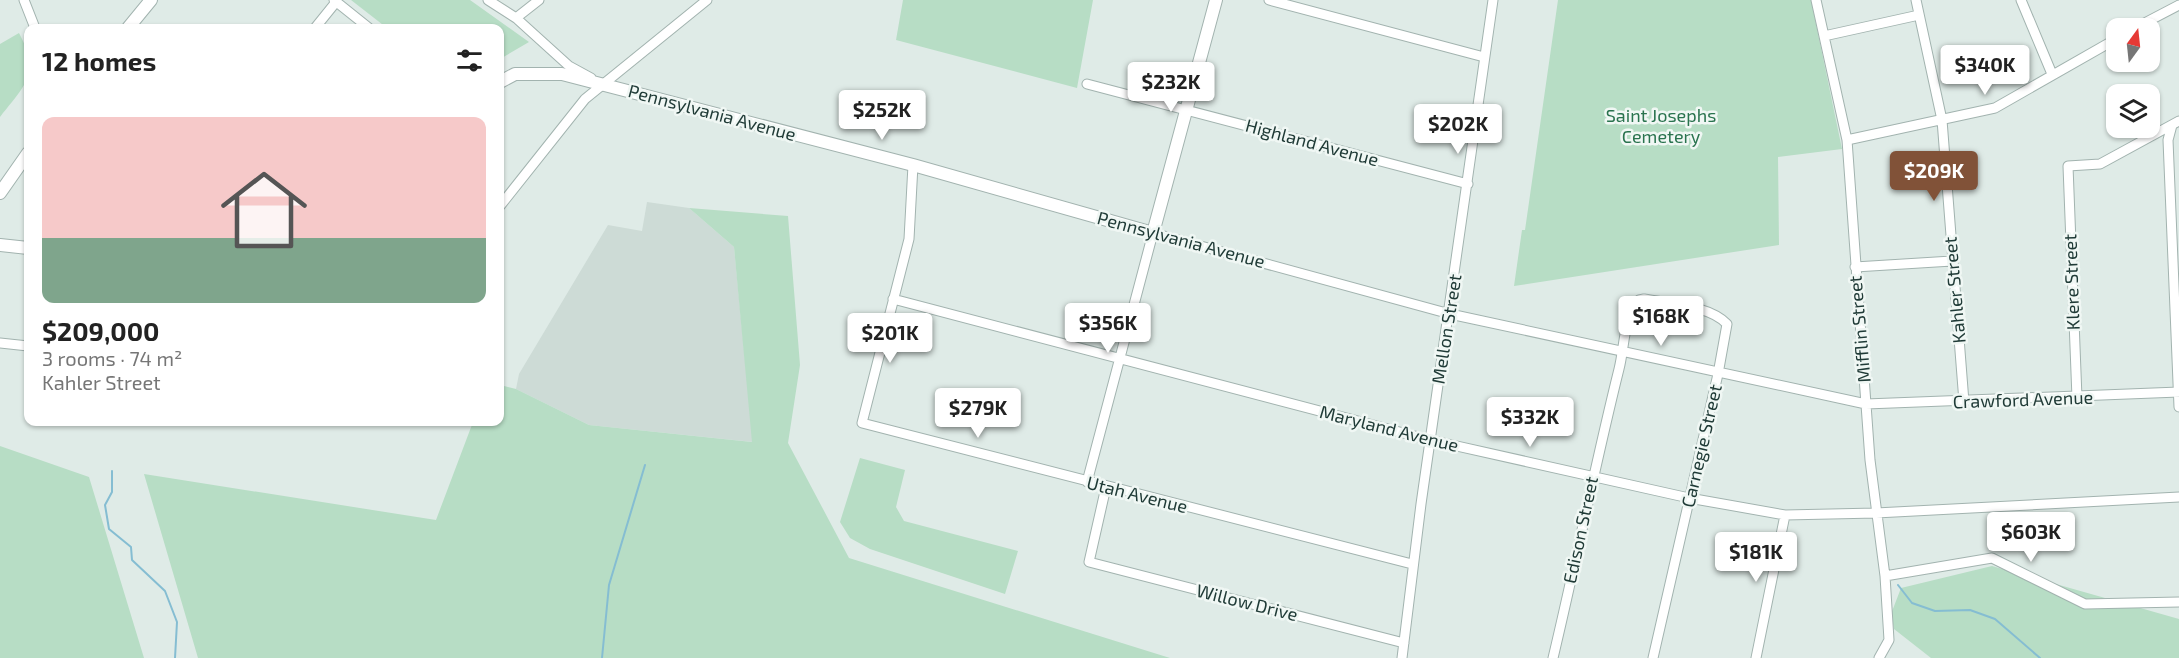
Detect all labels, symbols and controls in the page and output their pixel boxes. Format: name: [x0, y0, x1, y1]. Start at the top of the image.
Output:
north arrow: [2106, 18, 2160, 72]
map controls: [2106, 18, 2160, 138]
icon: filters: [453, 44, 486, 77]
text: 12 homes: [42, 45, 156, 76]
pin: $340K: [1943, 45, 2027, 96]
text: $340K: [1955, 52, 2015, 76]
pin: $232K: [1129, 62, 1213, 113]
text: $232K: [1142, 69, 1200, 93]
street label: Pennsylvania Avenue: [626, 79, 799, 145]
button: layers: [2106, 84, 2160, 138]
pin: $252K: [840, 90, 924, 141]
text: $252K: [853, 97, 911, 121]
pin: $202K: [1416, 104, 1500, 155]
park label: Saint Josephs Cemetery: [1606, 104, 1716, 147]
text: $202K: [1428, 111, 1488, 135]
street label: Highland Avenue: [1243, 114, 1381, 170]
pin: $209K: [1892, 151, 1976, 202]
icon: home: [210, 156, 318, 264]
text: $209K: [1904, 158, 1964, 182]
street label: Pennsylvania Avenue: [1095, 206, 1268, 272]
street label: Klere Street: [2058, 233, 2084, 331]
street label: Kahler Street: [1938, 236, 1970, 344]
street label: Mellon Street: [1426, 272, 1466, 385]
street label: Mifflin Street: [1843, 275, 1875, 383]
pin: $168K: [1619, 296, 1703, 347]
pin: $356K: [1066, 303, 1150, 354]
text: $168K: [1632, 303, 1690, 327]
text: $356K: [1079, 310, 1137, 334]
pin: $201K: [848, 313, 932, 364]
text: $209,000: [42, 315, 159, 346]
text: $201K: [861, 320, 919, 344]
text: 3 rooms · 74 m²: [42, 346, 182, 370]
text: Kahler Street: [42, 370, 161, 394]
street label: Carnegie Street: [1676, 382, 1726, 509]
street label: Crawford Avenue: [1952, 386, 2093, 412]
pin: $279K: [936, 388, 1020, 439]
text: $279K: [949, 395, 1007, 419]
pin: $332K: [1488, 397, 1572, 448]
street label: Maryland Avenue: [1318, 400, 1461, 456]
text: $332K: [1501, 404, 1559, 428]
street label: Utah Avenue: [1085, 471, 1190, 517]
street label: Edison Street: [1558, 474, 1602, 585]
pin: $603K: [1989, 512, 2073, 563]
text: $603K: [2001, 519, 2061, 543]
pin: $181K: [1714, 532, 1798, 583]
text: $181K: [1729, 539, 1783, 563]
street label: Willow Drive: [1194, 579, 1300, 625]

